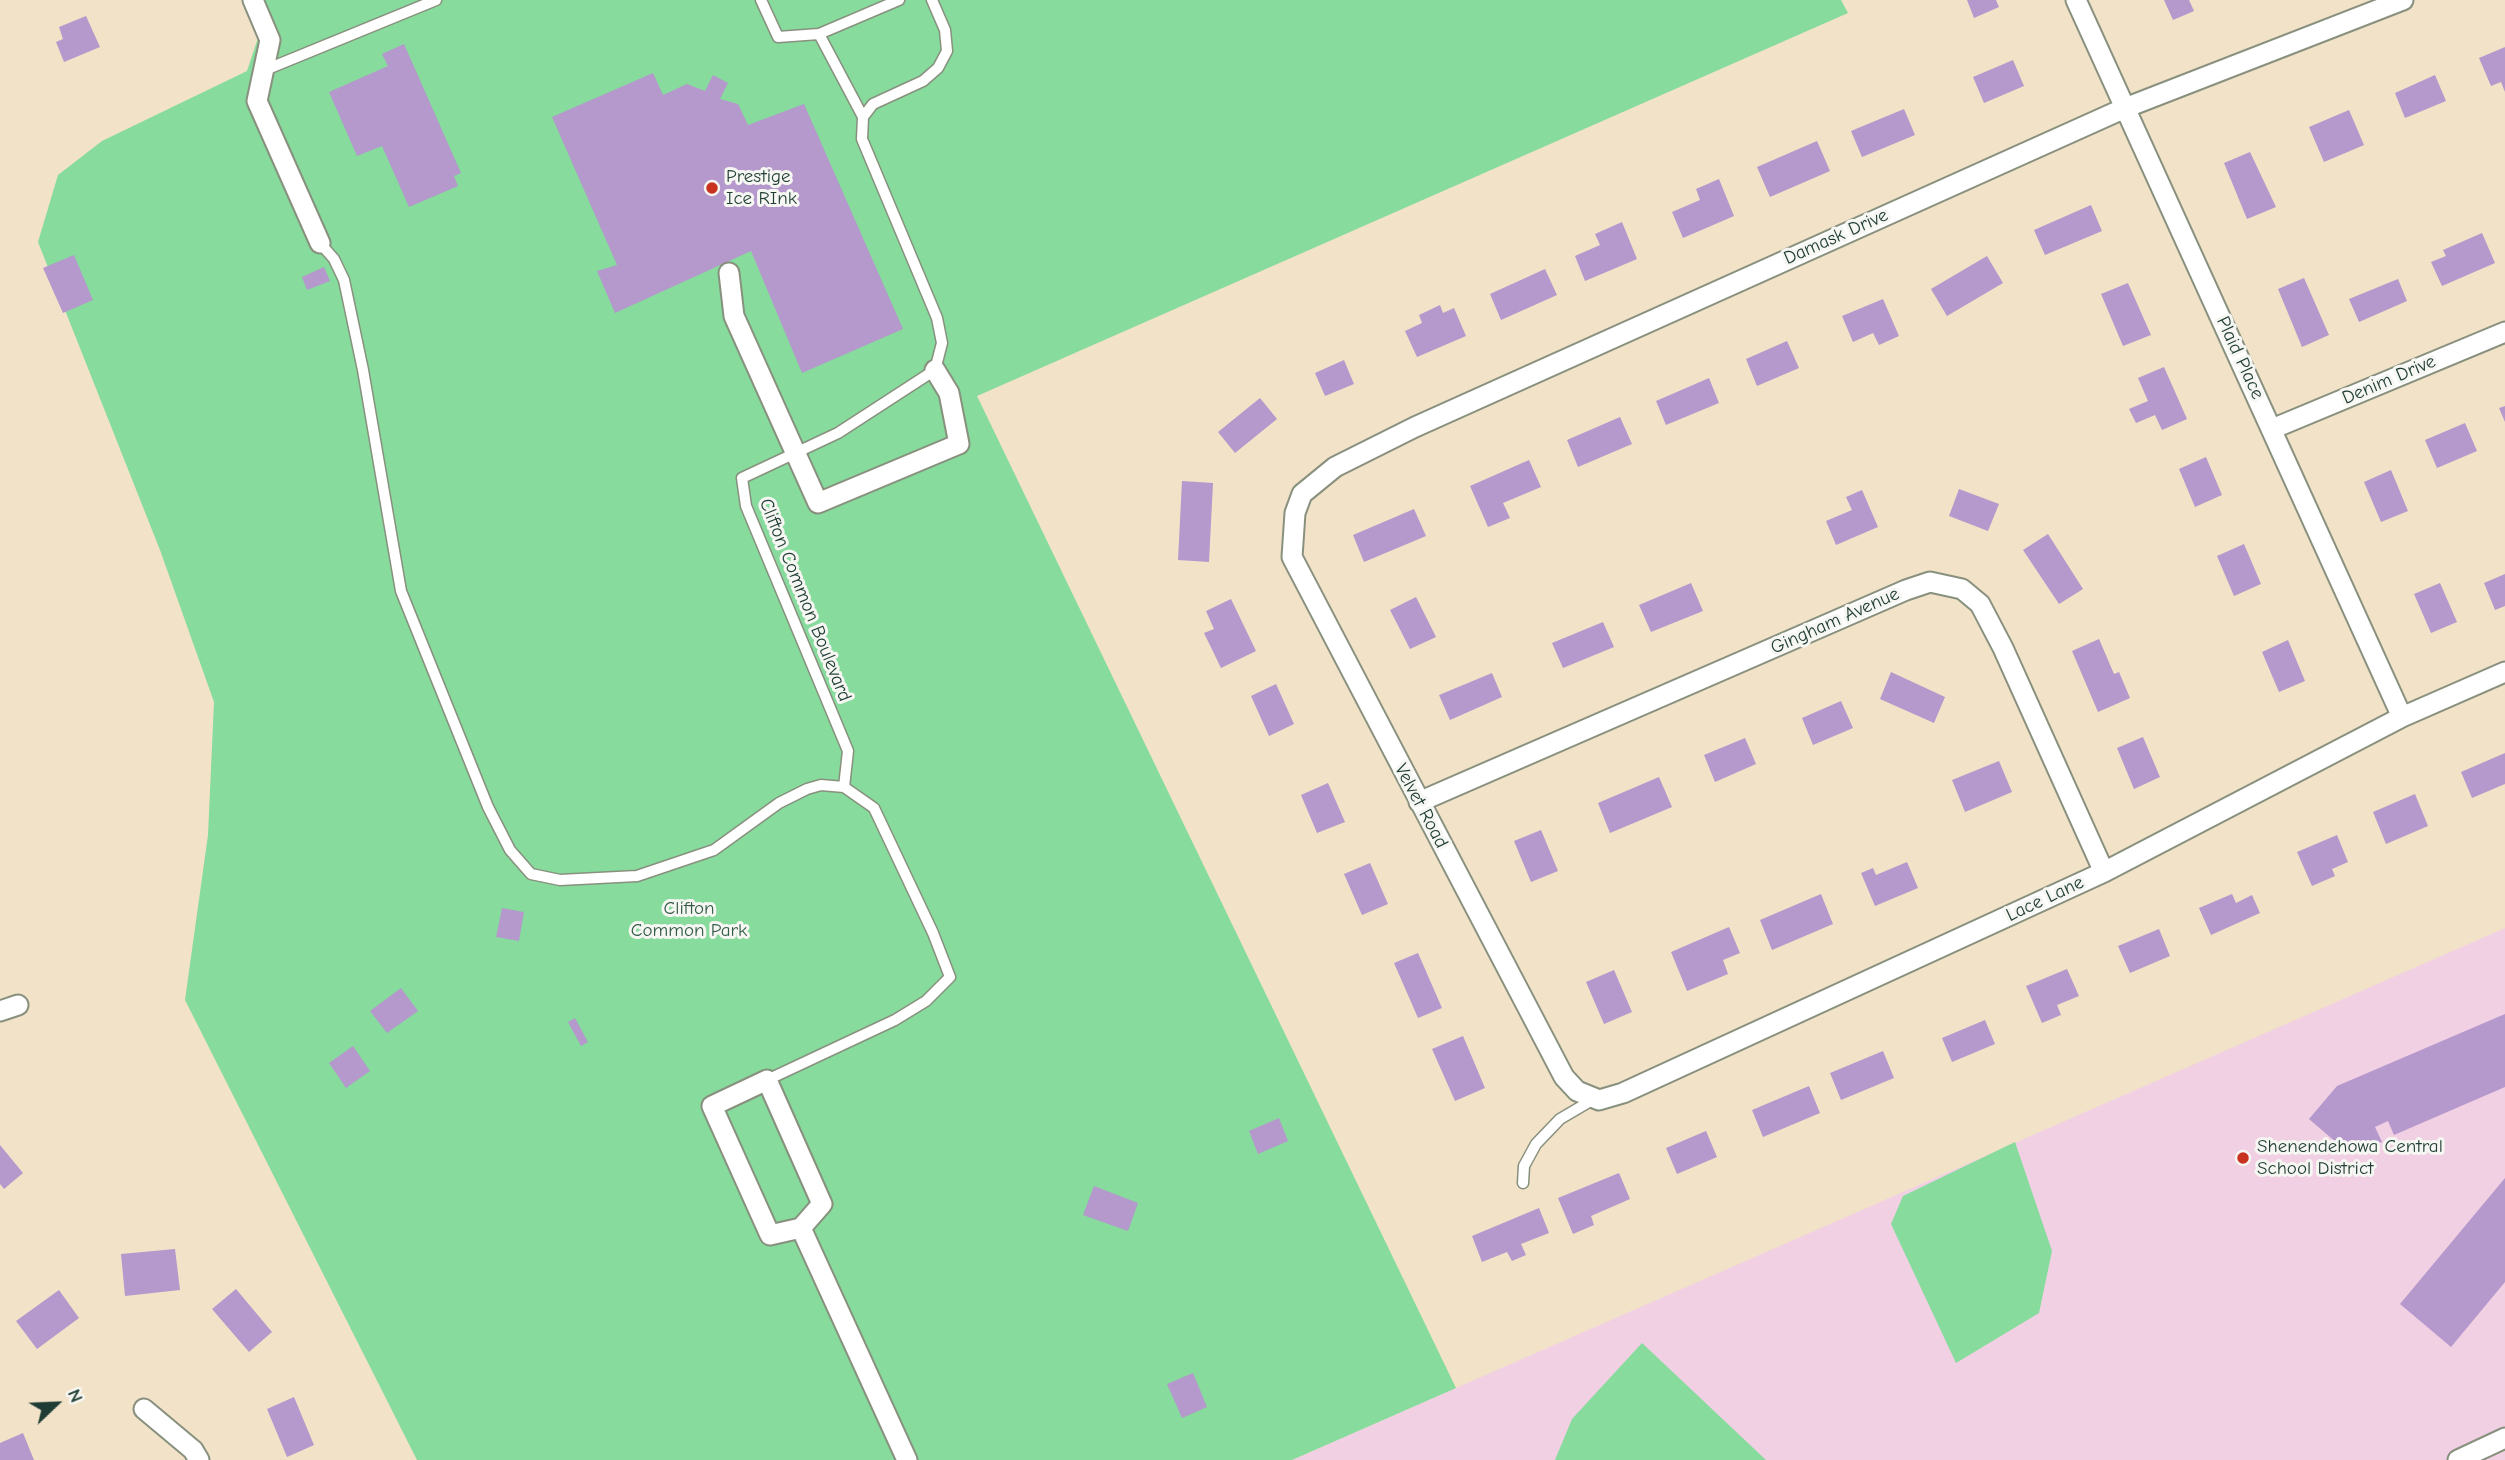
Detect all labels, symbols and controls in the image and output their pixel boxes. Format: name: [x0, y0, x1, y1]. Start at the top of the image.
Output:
place label: Prestige Ice RInk: [726, 166, 797, 210]
marker: Prestige Ice RInk: [704, 180, 720, 196]
street label: Damask Drive: [1780, 204, 1892, 270]
street label: Plaid Place: [2211, 313, 2269, 403]
street label: Denim Drive: [2339, 350, 2439, 410]
street label: Clifton Common Boulevard: [754, 495, 856, 705]
street label: Gingham Avenue: [1767, 582, 1903, 660]
street label: Velvet Road: [1389, 760, 1453, 852]
street label: Lace Lane: [2003, 871, 2087, 927]
park label: Clifton Common Park: [631, 898, 747, 942]
place label: Shenendehowa Central School District: [2257, 1136, 2443, 1180]
marker: Shenendehowa Central School District: [2235, 1150, 2251, 1166]
north arrow: [21, 1369, 91, 1439]
text: N: [63, 1386, 88, 1406]

